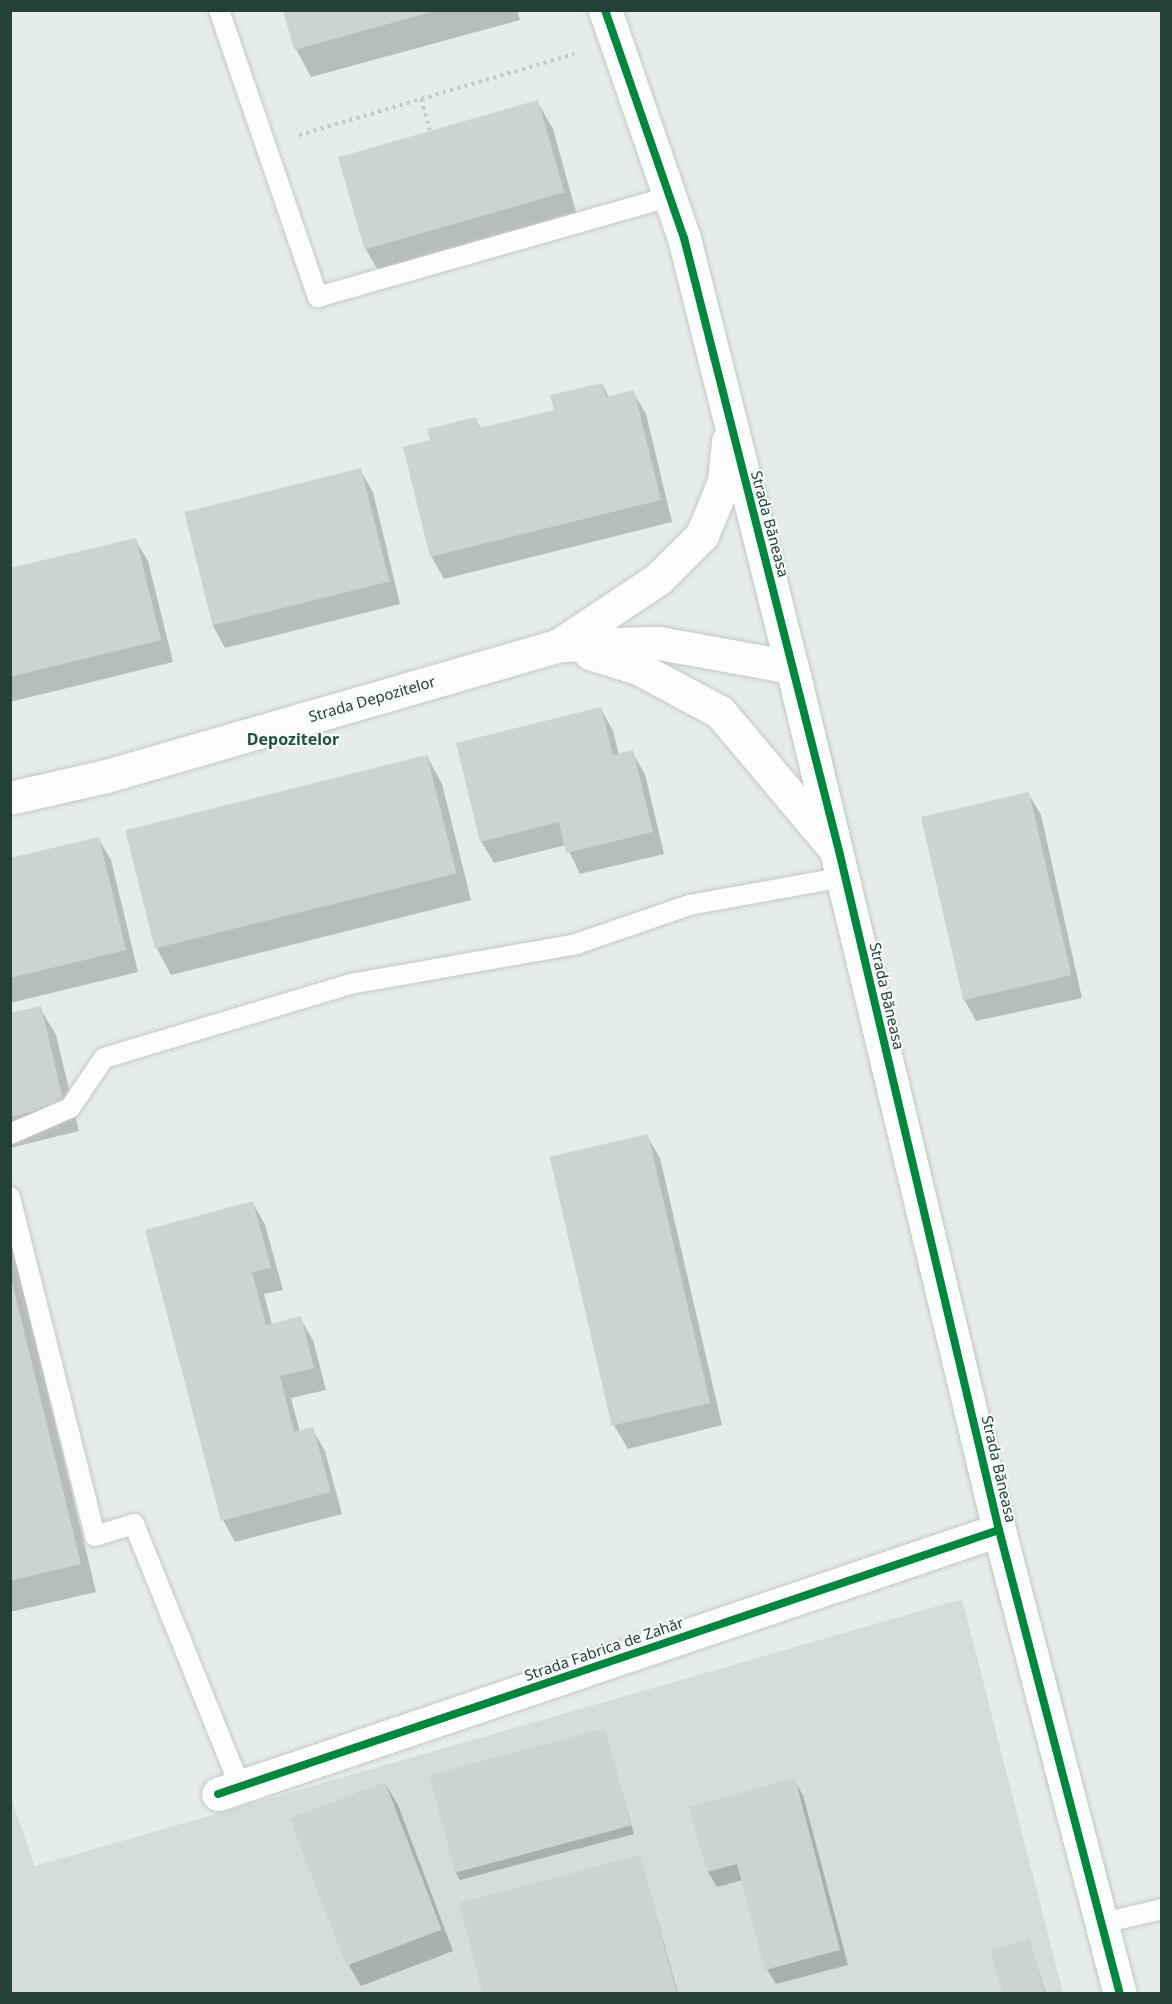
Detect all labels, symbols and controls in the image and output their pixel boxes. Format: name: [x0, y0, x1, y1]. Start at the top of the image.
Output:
street label: Strada Băneasa: [747, 469, 793, 579]
street label: Strada Depozitelor: [307, 672, 437, 726]
district label: Depozitelor: [247, 729, 339, 749]
street label: Strada Băneasa: [866, 941, 908, 1051]
street label: Strada Băneasa: [978, 1414, 1020, 1524]
street label: Strada Fabrica de Zahăr: [522, 1613, 686, 1685]

